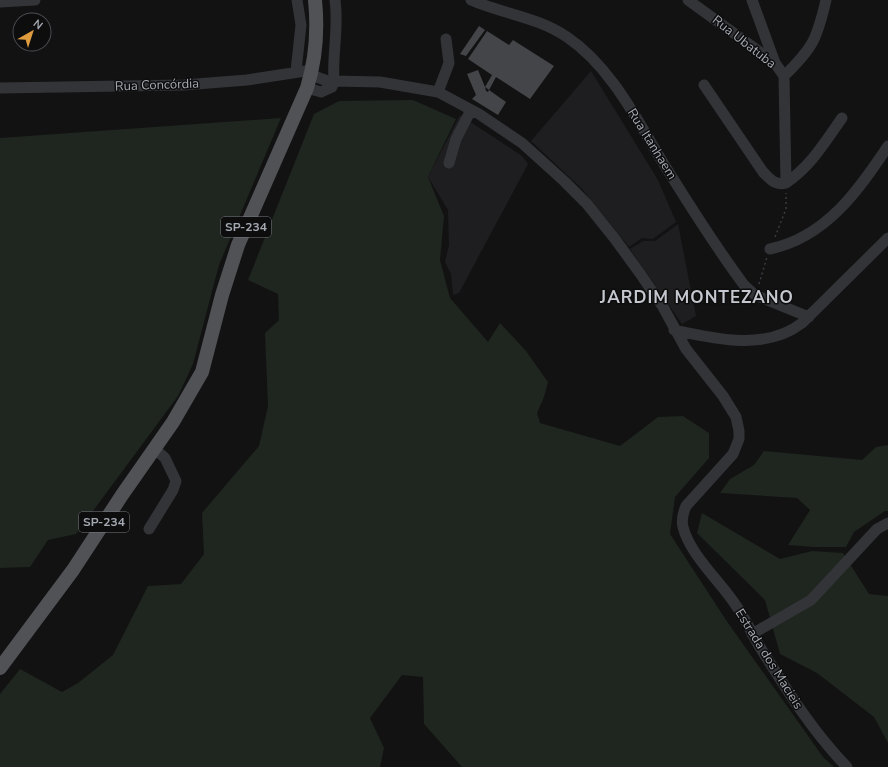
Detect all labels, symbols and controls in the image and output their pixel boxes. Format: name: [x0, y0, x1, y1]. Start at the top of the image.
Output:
street label: Rua Ubatuba: [708, 11, 780, 73]
north arrow: [12, 12, 52, 52]
text: N: [30, 16, 46, 33]
street label: Rua Concórdia: [115, 75, 199, 95]
street label: Rua Itanhaem: [623, 105, 681, 183]
road number: SP-234: [221, 217, 271, 237]
district label: JARDIM MONTEZANO: [599, 286, 794, 309]
road number: SP-234: [79, 512, 129, 532]
street label: Estrada dos Macieis: [731, 605, 807, 713]

